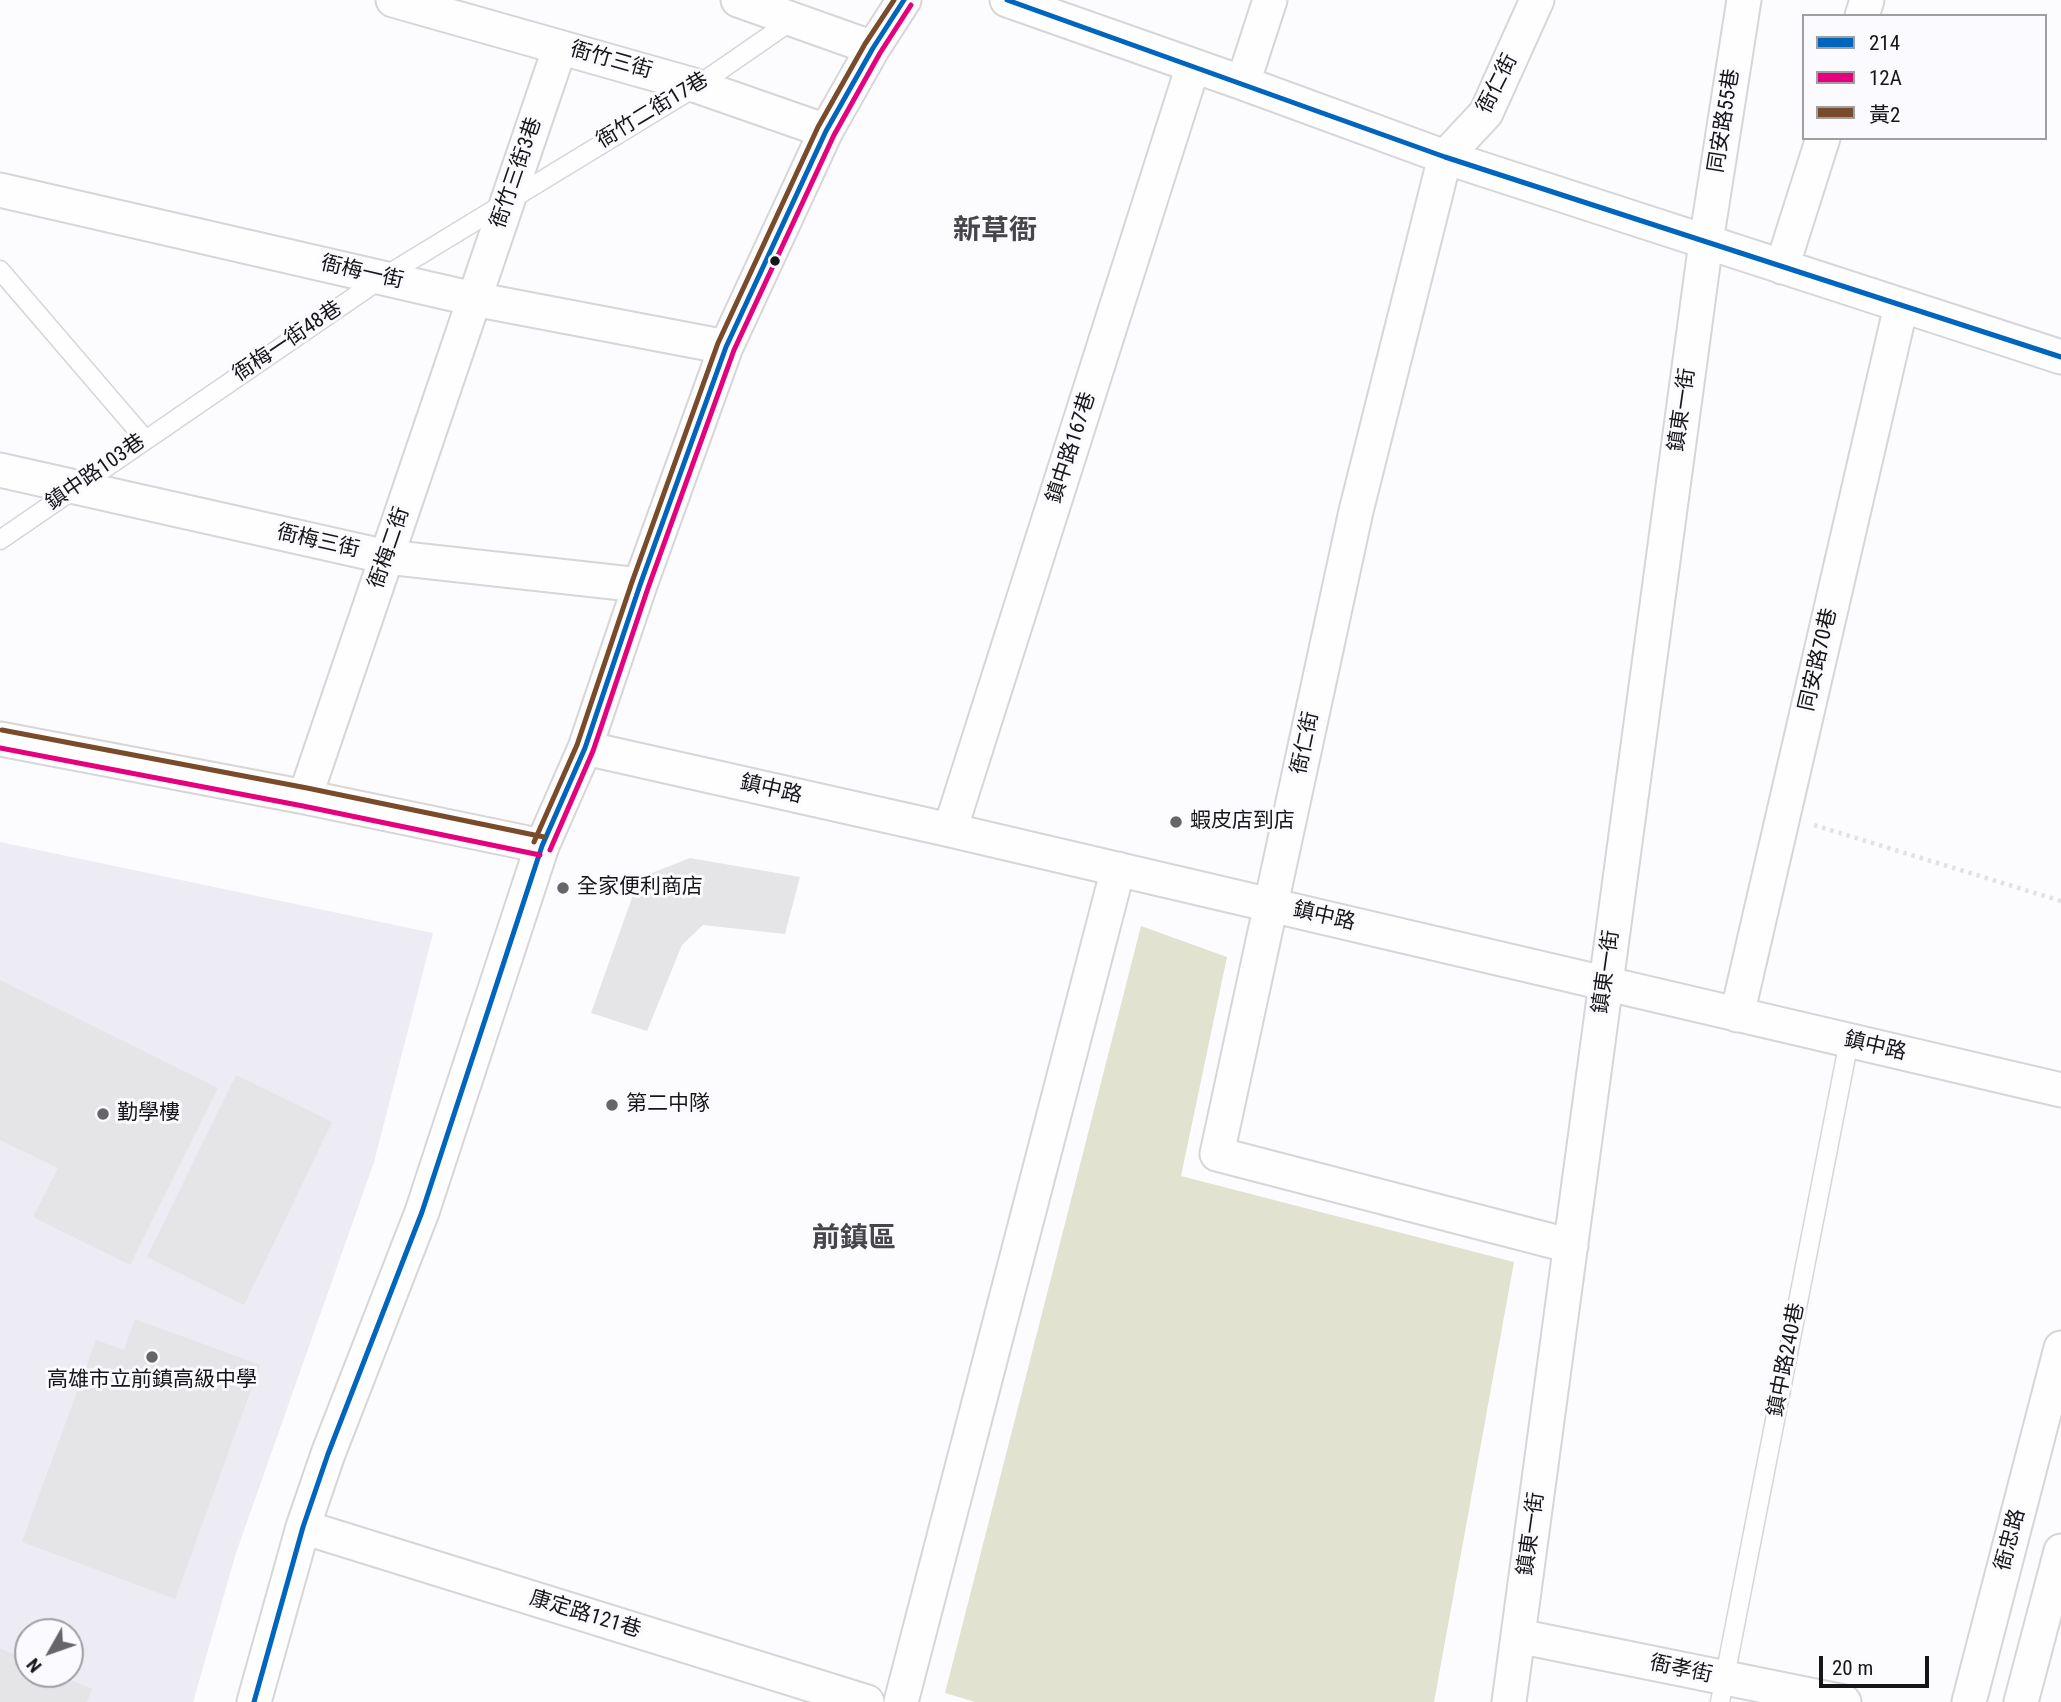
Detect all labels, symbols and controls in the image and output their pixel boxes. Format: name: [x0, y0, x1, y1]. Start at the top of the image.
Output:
legend: [1802, 14, 2047, 140]
text: 214: [1869, 31, 1900, 55]
street label: 衙竹三街: [567, 37, 655, 85]
street label: 衙仁街: [1472, 50, 1524, 118]
text: 12A: [1869, 66, 1902, 90]
street label: 同安路55巷: [1704, 67, 1746, 175]
street label: 衙竹二街17巷: [593, 68, 713, 154]
text: 黃2: [1869, 103, 1900, 127]
street label: 衙竹三街3巷: [486, 114, 548, 232]
district label: 新草衙: [953, 215, 1037, 249]
street label: 衙梅一街: [318, 251, 406, 295]
unlabelled marker: [768, 254, 782, 268]
street label: 衙梅一街48巷: [229, 296, 347, 388]
street label: 鎮東一街: [1665, 367, 1701, 453]
street label: 鎮中路167巷: [1042, 389, 1102, 507]
street label: 鎮中路103巷: [42, 430, 150, 516]
street label: 衙梅二街: [364, 504, 416, 592]
street label: 衙梅三街: [274, 520, 362, 564]
street label: 同安路70巷: [1795, 606, 1843, 714]
street label: 衙仁街: [1287, 710, 1325, 776]
street label: 鎮中路: [737, 771, 805, 809]
place label: 蝦皮店到店: [1190, 809, 1295, 835]
marker: 蝦皮店到店: [1168, 814, 1184, 830]
place label: 全家便利商店: [577, 875, 703, 901]
marker: 全家便利商店: [555, 880, 571, 896]
street label: 鎮中路: [1290, 898, 1358, 936]
street label: 鎮東一街: [1589, 929, 1625, 1015]
street label: 鎮中路: [1841, 1028, 1909, 1066]
place label: 第二中隊: [626, 1092, 710, 1118]
marker: 第二中隊: [604, 1097, 620, 1113]
place label: 勤學樓: [117, 1101, 180, 1127]
marker: 勤學樓: [95, 1106, 111, 1122]
district label: 前鎮區: [812, 1223, 896, 1257]
street label: 鎮中路240巷: [1764, 1301, 1810, 1419]
marker: 高雄市立前鎮高級中學: [144, 1349, 160, 1365]
place label: 高雄市立前鎮高級中學: [47, 1368, 257, 1394]
street label: 鎮東一街: [1514, 1491, 1550, 1577]
street label: 衙忠路: [1991, 1506, 2031, 1574]
street label: 康定路121巷: [526, 1586, 644, 1644]
north arrow: [14, 1618, 84, 1688]
scale bar: [1823, 1642, 1933, 1686]
street label: 衙孝街: [1648, 1651, 1714, 1689]
text: N: [22, 1654, 47, 1677]
text: 20 m: [1832, 1656, 1873, 1680]

